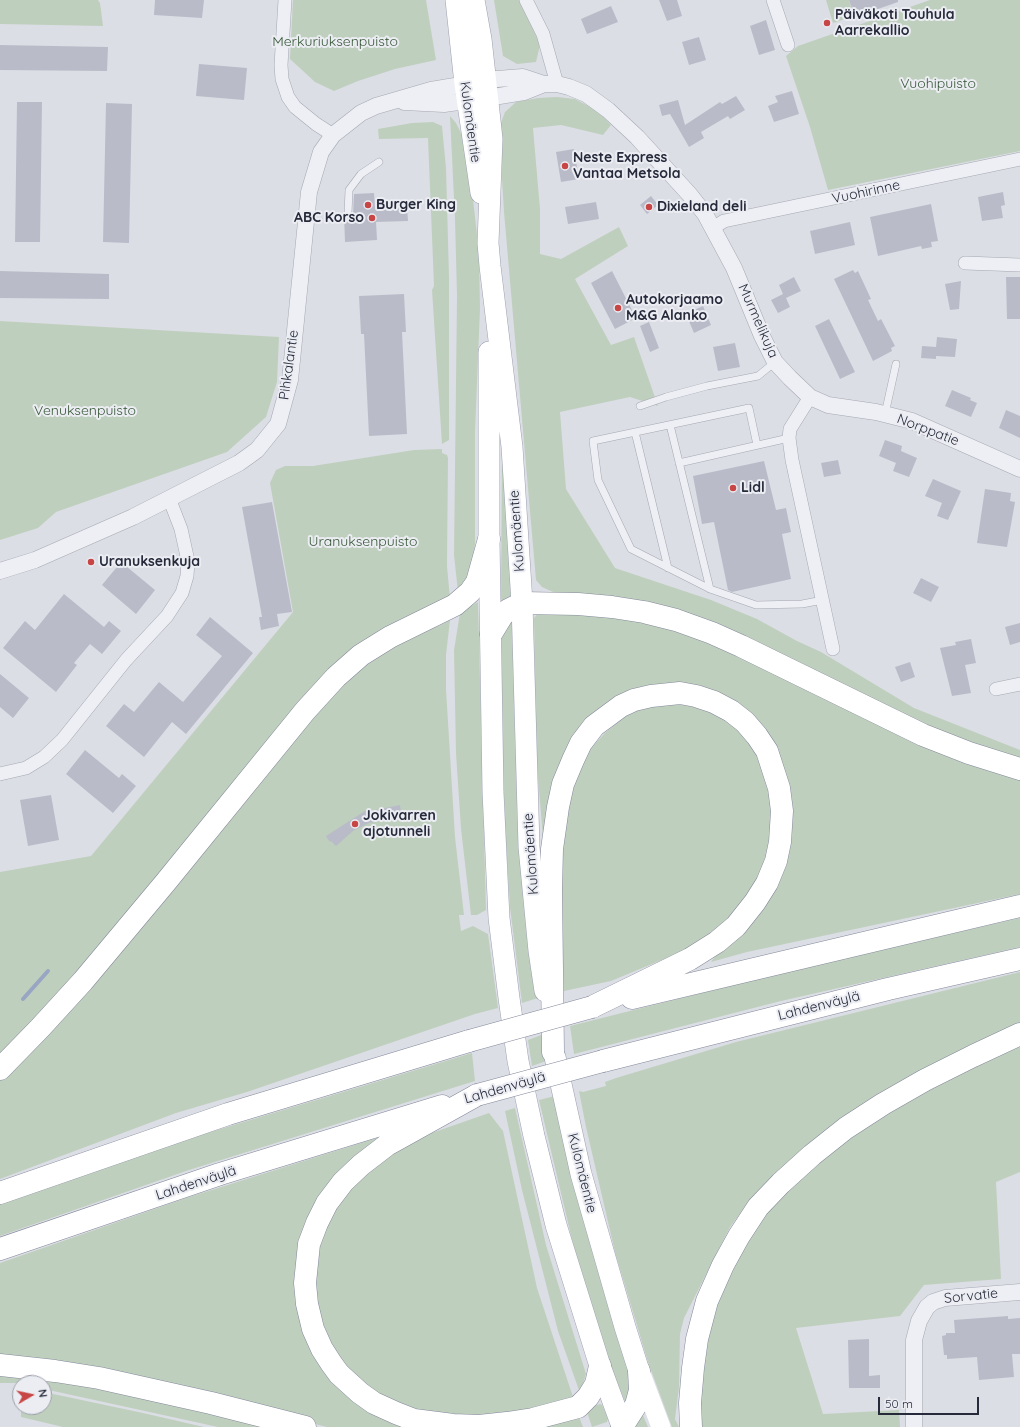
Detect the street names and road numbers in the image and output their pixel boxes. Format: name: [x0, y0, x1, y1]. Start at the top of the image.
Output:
street label: Kulomäentie: [456, 80, 484, 164]
street label: Vuohirinne: [830, 177, 902, 207]
street label: Murmelikuja: [734, 281, 782, 361]
street label: Pihkalantie: [276, 329, 302, 401]
street label: Norppatie: [895, 410, 961, 450]
street label: Kulomäentie: [506, 490, 528, 572]
street label: Kulomäentie: [520, 813, 542, 895]
street label: Lahdenväylä: [776, 988, 862, 1024]
street label: Lahdenväylä: [462, 1068, 548, 1108]
street label: Kulomäentie: [564, 1131, 600, 1215]
street label: Lahdenväylä: [154, 1162, 238, 1204]
street label: Sorvatie: [943, 1285, 999, 1307]

